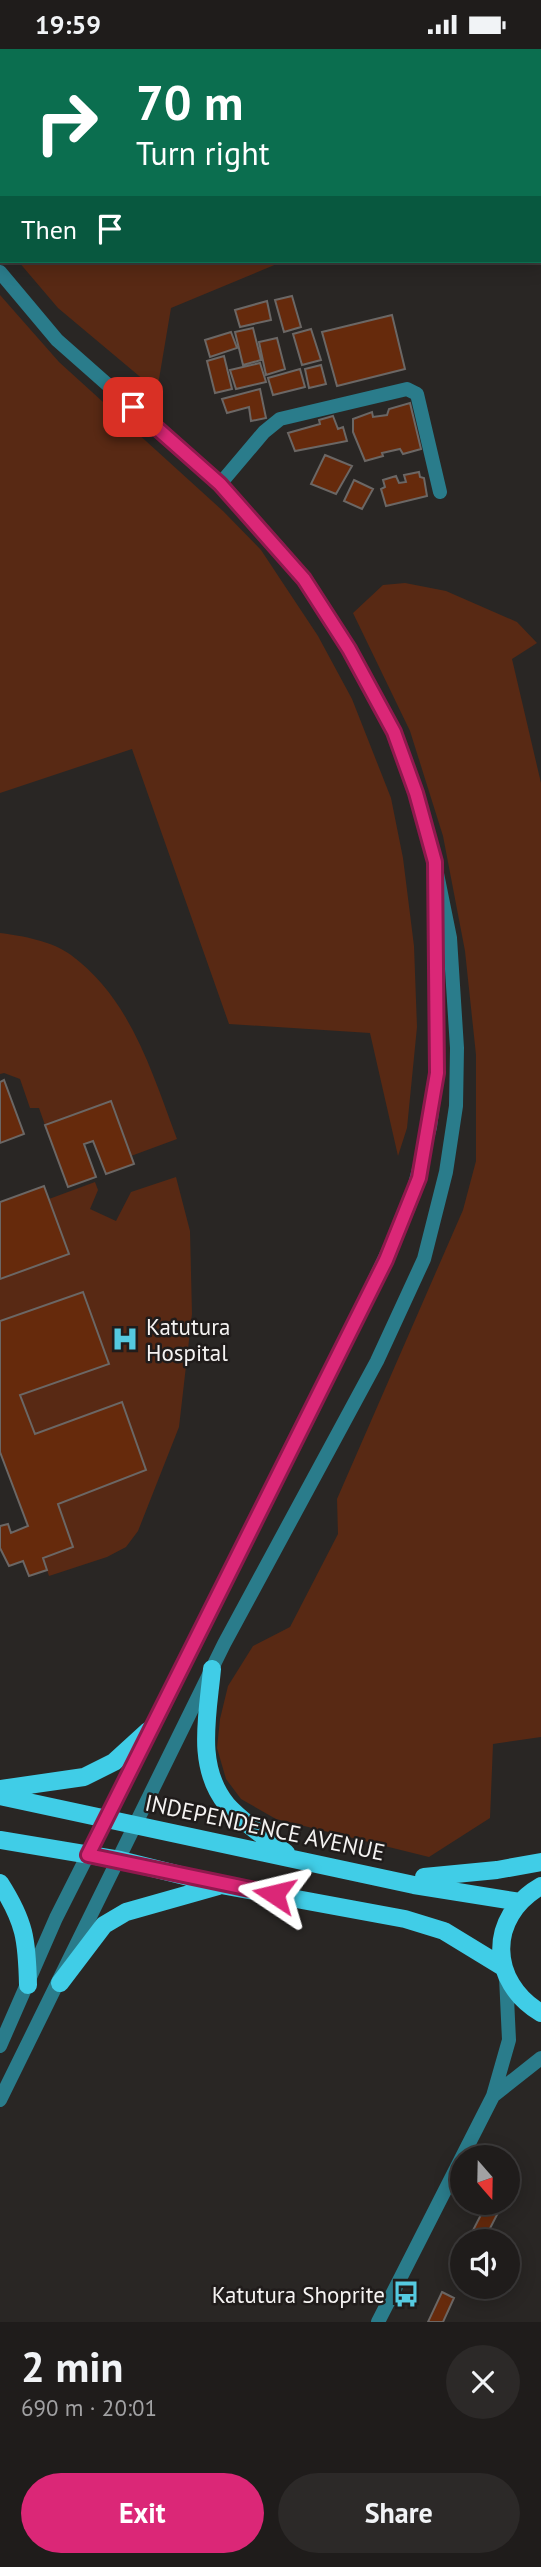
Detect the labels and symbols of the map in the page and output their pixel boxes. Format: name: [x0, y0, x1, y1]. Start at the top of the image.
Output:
pin: [103, 377, 163, 437]
place label: Katutura Hospital: [146, 1312, 230, 1367]
hospital icon: Katutura Hospital: [110, 1324, 140, 1354]
street label: INDEPENDENCE AVENUE: [142, 1787, 388, 1867]
position arrow: [237, 1857, 311, 1931]
north arrow: [450, 2145, 520, 2215]
bus stop icon: Katutura Shoprite: [391, 2279, 421, 2309]
place label: Katutura Shoprite: [212, 2280, 385, 2309]

